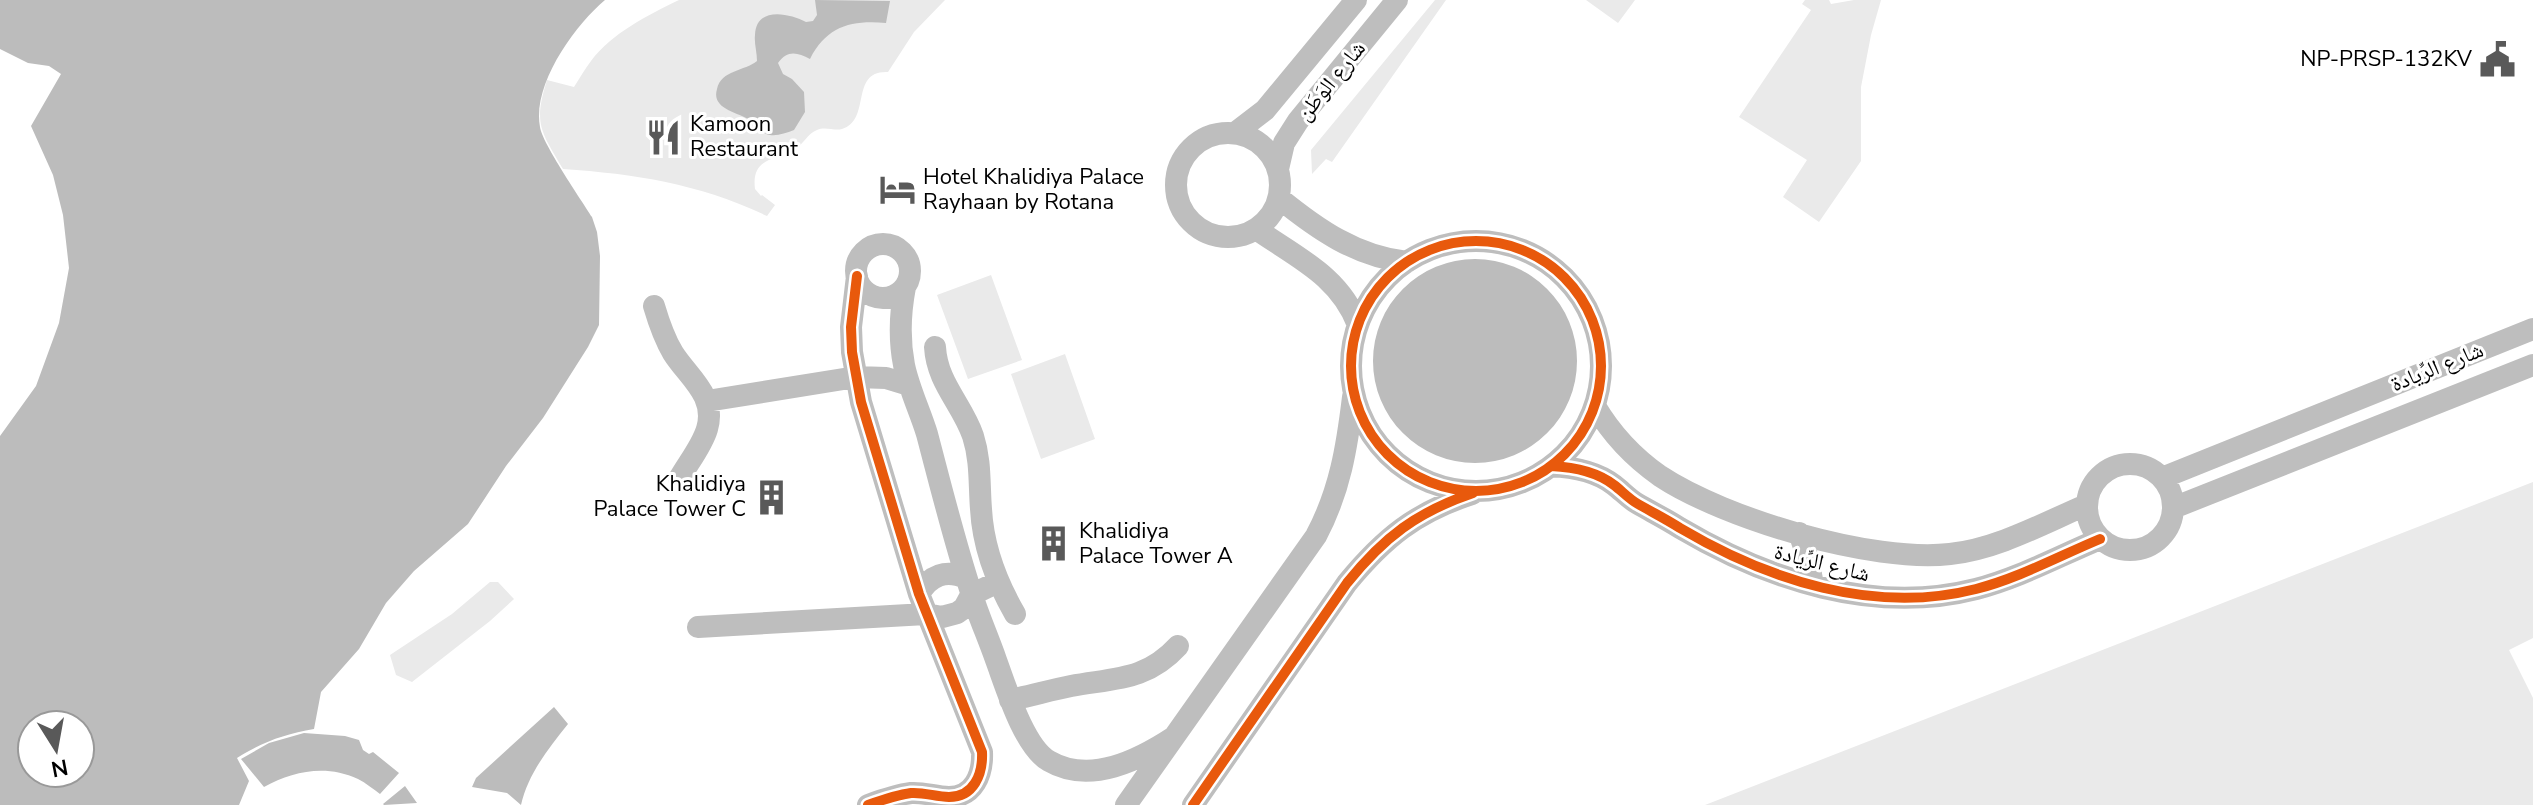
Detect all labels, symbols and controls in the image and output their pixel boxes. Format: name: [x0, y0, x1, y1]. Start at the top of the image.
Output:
street label: شارع الوَطَن: [1289, 35, 1373, 127]
public building icon: NP-PRSP-132KV: [2479, 40, 2517, 78]
place label: NP-PRSP-132KV: [2300, 44, 2473, 74]
place label: Kamoon Restaurant: [690, 109, 798, 164]
restaurant icon: Kamoon Restaurant: [645, 118, 683, 156]
place label: Hotel Khalidiya Palace Rayhaan by Rotana: [923, 162, 1144, 217]
hotel icon: Hotel Khalidiya Palace Rayhaan by Rotana: [878, 171, 916, 209]
street label: شارع الرِّيادة: [2386, 335, 2488, 399]
place label: Khalidiya Palace Tower C: [593, 469, 746, 524]
building icon: Khalidiya Palace Tower C: [753, 478, 791, 516]
place label: Khalidiya Palace Tower A: [1079, 516, 1233, 571]
building icon: Khalidiya Palace Tower A: [1034, 525, 1072, 563]
street label: شارع الرِّيادة: [1771, 537, 1873, 589]
north arrow: [16, 709, 96, 789]
text: N: [49, 751, 71, 784]

